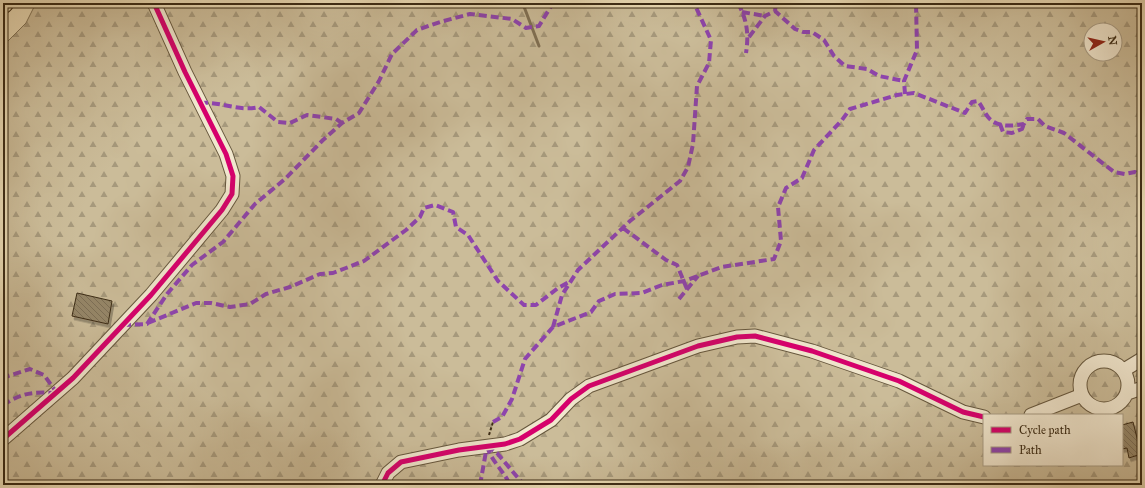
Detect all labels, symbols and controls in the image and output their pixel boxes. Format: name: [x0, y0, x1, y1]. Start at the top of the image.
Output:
north arrow: [1083, 22, 1123, 62]
text: N: [1105, 35, 1120, 47]
legend: [983, 414, 1123, 466]
text: Cycle path: [1019, 423, 1071, 437]
text: Path: [1019, 443, 1042, 457]

